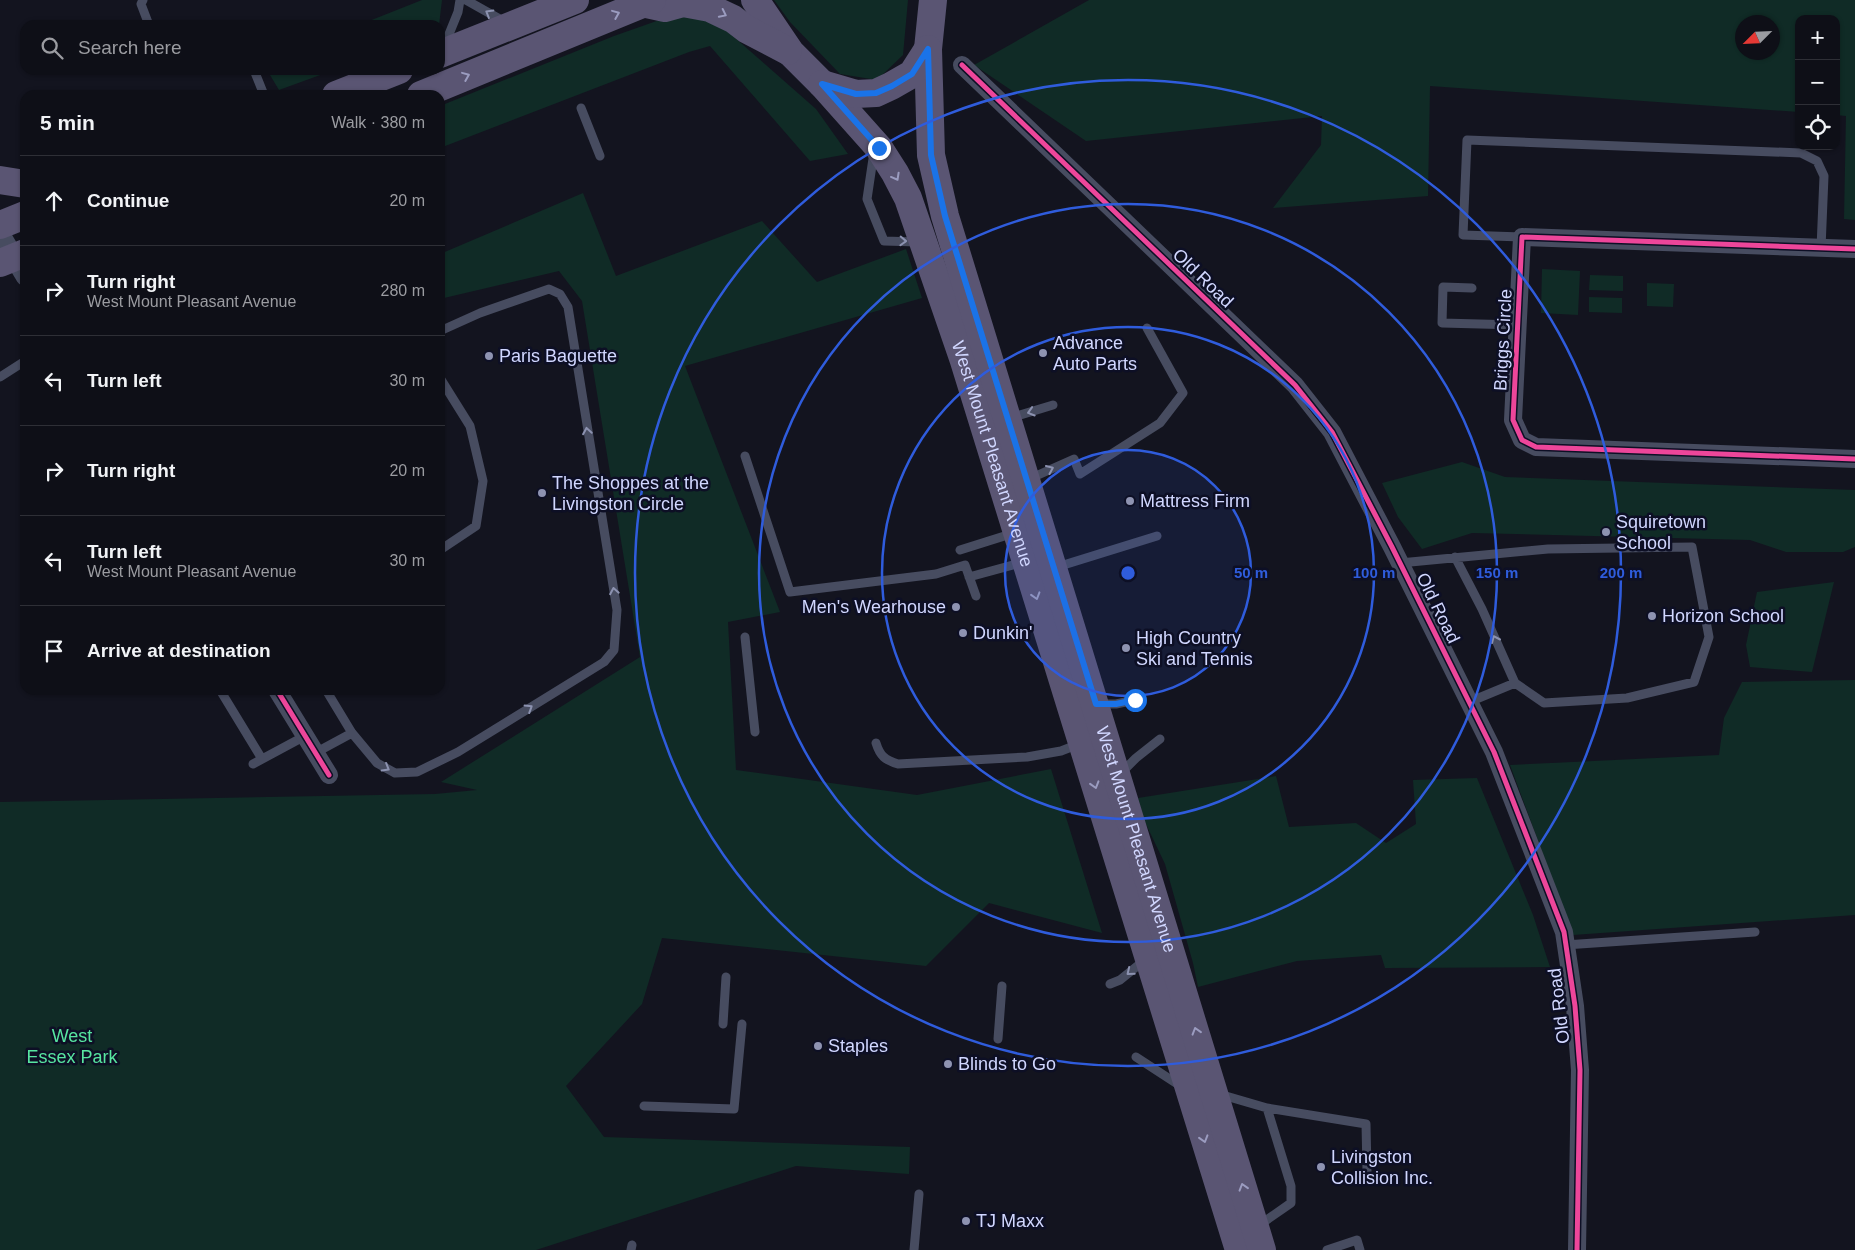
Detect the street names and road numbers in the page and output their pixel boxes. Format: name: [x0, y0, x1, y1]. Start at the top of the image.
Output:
street label: Old Road: [1169, 244, 1237, 312]
street label: Briggs Circle: [1490, 289, 1516, 391]
street label: West Mount Pleasant Avenue: [948, 338, 1037, 569]
street label: Old Road: [1412, 569, 1464, 647]
street label: West Mount Pleasant Avenue: [1092, 724, 1180, 955]
street label: Old Road: [1544, 967, 1574, 1045]

